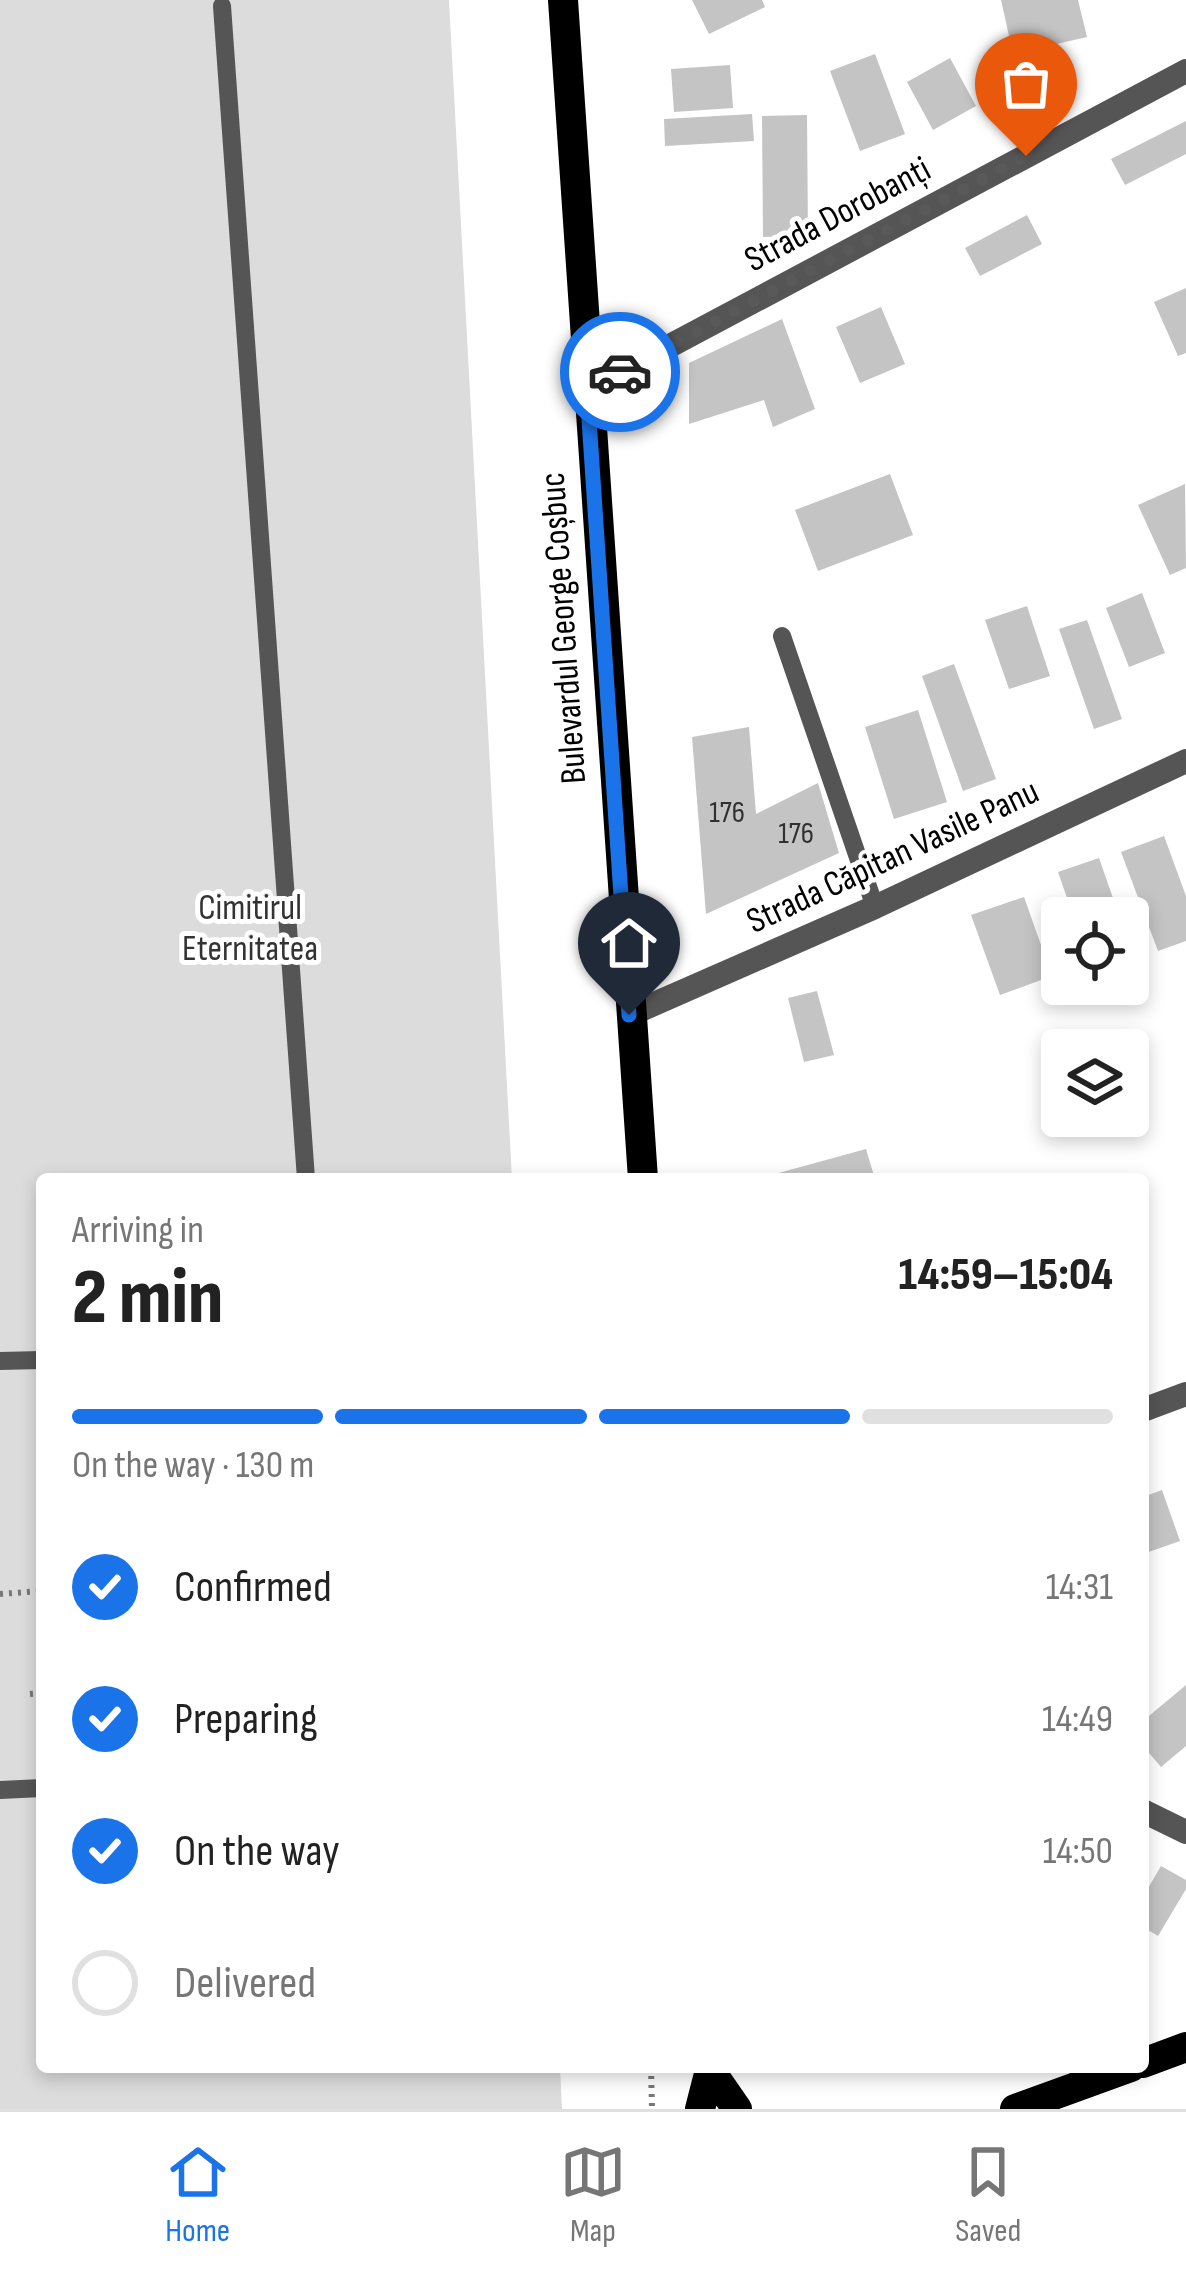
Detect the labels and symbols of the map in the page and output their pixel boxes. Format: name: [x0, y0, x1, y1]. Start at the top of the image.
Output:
pin: [975, 33, 1077, 156]
street label: Strada Dorobanți: [738, 148, 938, 282]
courier: [560, 312, 680, 432]
street label: Bulevardul George Coșbuc: [532, 471, 596, 785]
street label: Strada Căpitan Vasile Panu: [740, 770, 1046, 944]
house number: 176: [709, 795, 745, 831]
house number: 176: [778, 816, 814, 852]
park label: Cimitirul Eternitatea: [182, 887, 318, 971]
pin: [578, 892, 680, 1015]

